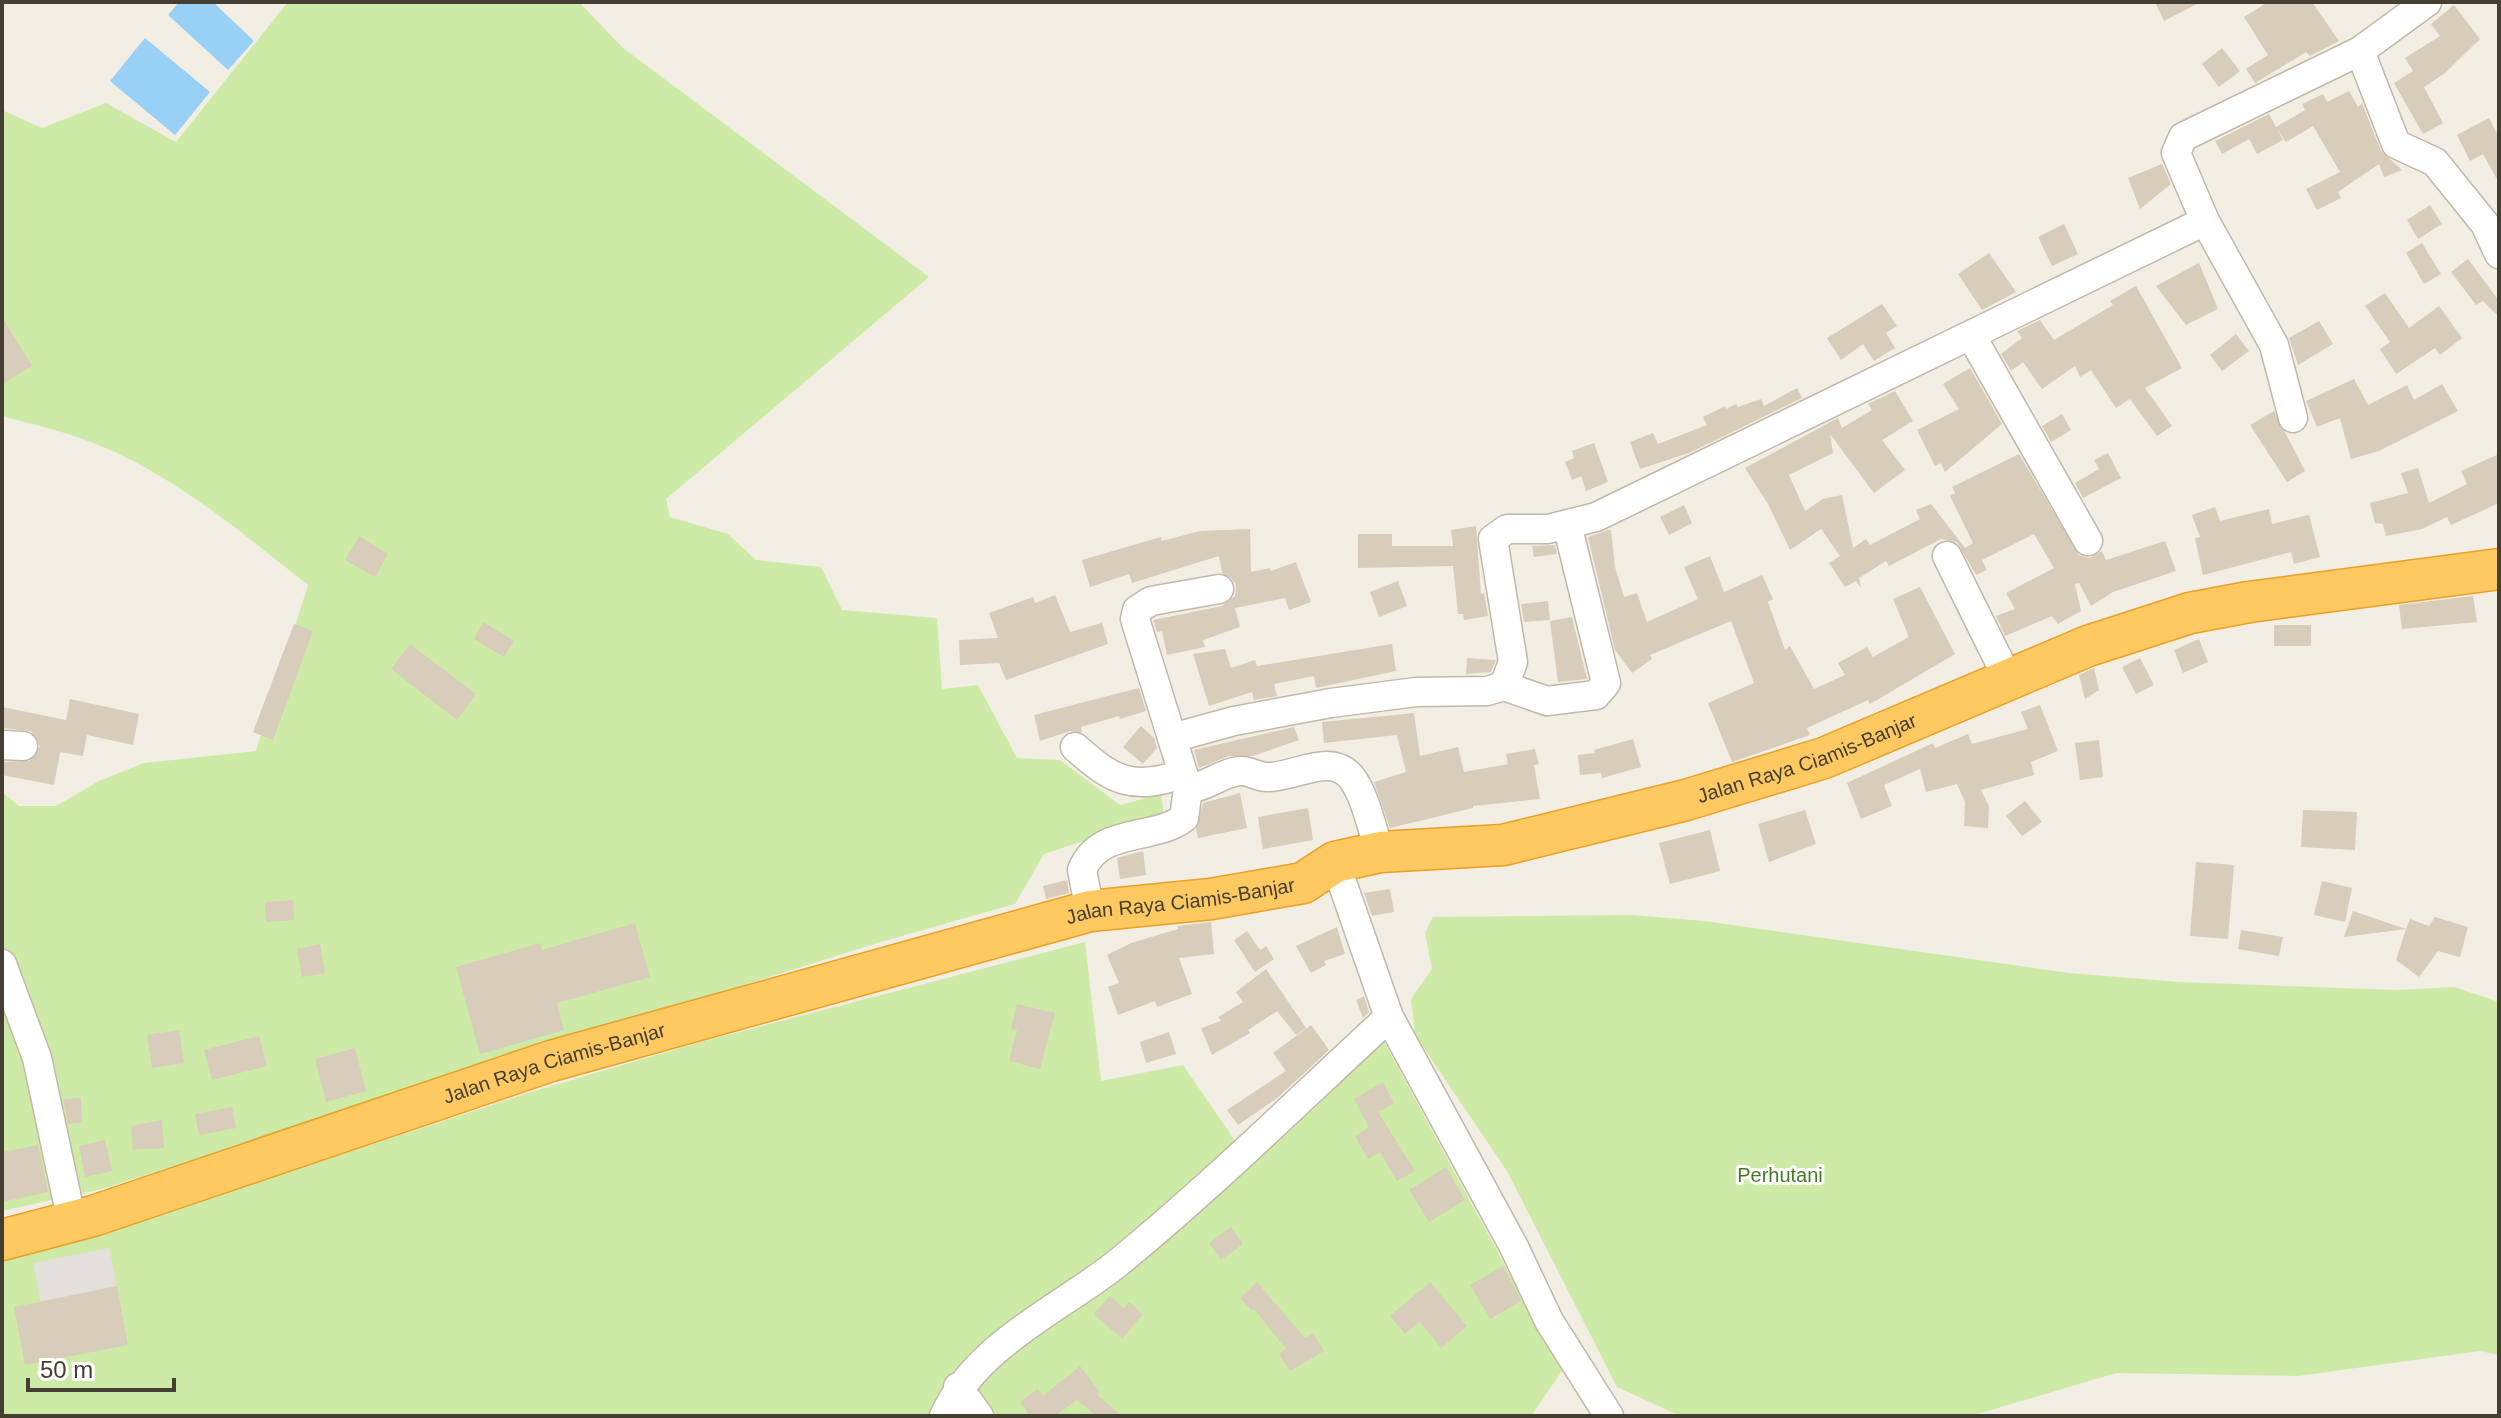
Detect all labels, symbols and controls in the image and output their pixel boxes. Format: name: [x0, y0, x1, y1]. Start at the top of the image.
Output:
street label: Jalan Raya Ciamis-Banjar: [1694, 709, 1920, 807]
street label: Jalan Raya Ciamis-Banjar: [1063, 874, 1297, 928]
street label: Jalan Raya Ciamis-Banjar: [440, 1019, 668, 1108]
park label: Perhutani: [1737, 1164, 1823, 1186]
scale bar: [28, 1342, 174, 1392]
text: 50 m: [40, 1356, 93, 1383]

